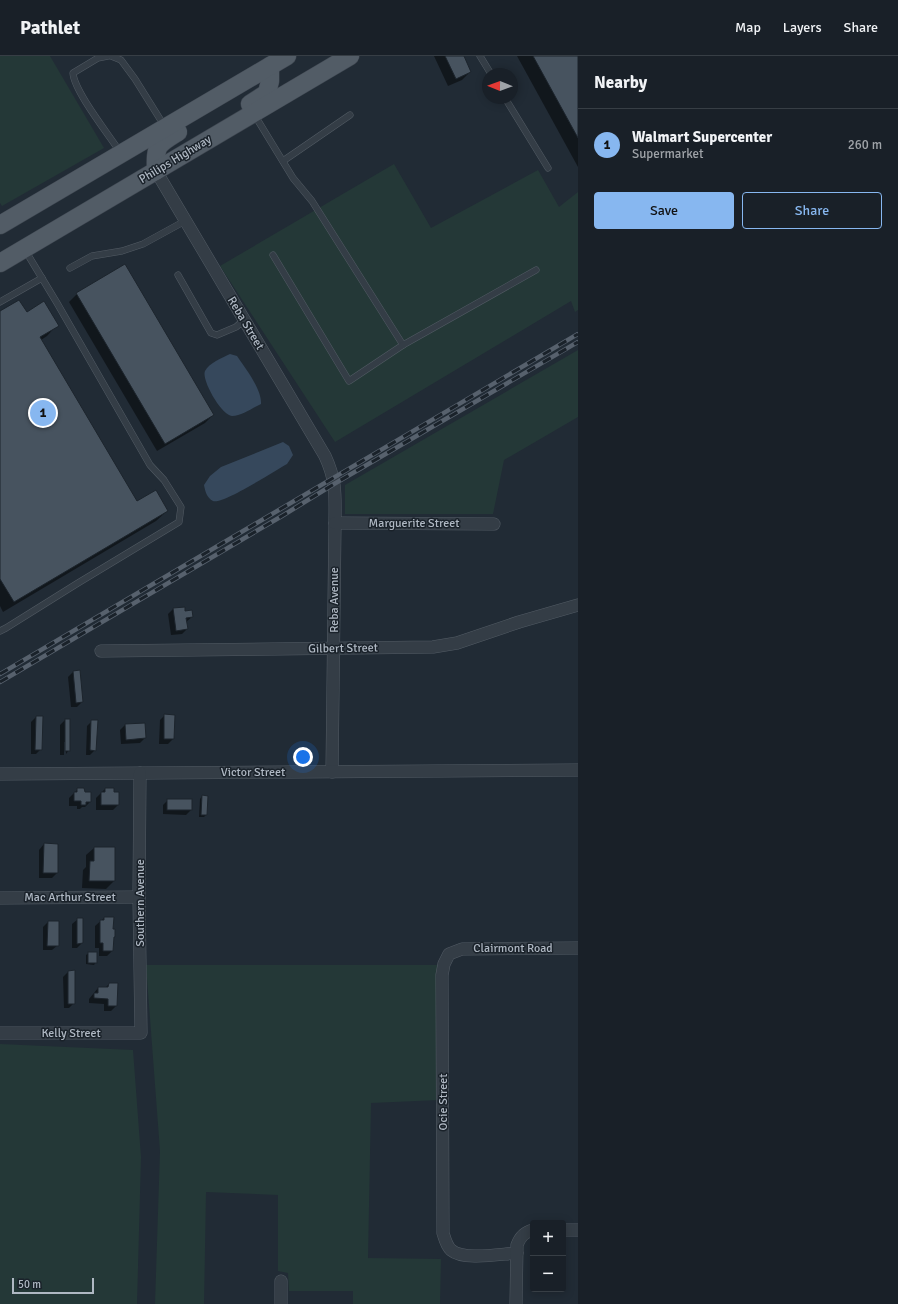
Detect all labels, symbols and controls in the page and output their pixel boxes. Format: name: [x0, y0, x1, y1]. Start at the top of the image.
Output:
text: Pathlet: [20, 16, 80, 40]
text: Map: [735, 19, 761, 36]
text: Layers: [783, 19, 822, 36]
text: Share: [844, 19, 878, 36]
north arrow: [482, 68, 518, 104]
text: Nearby: [594, 72, 647, 93]
text: Walmart Supercenter: [632, 128, 772, 146]
street label: Philips Highway: [136, 132, 214, 187]
text: 1: [603, 137, 611, 153]
text: 260 m: [848, 137, 882, 153]
text: Supermarket: [632, 146, 704, 162]
button: Save: [594, 192, 734, 229]
button: Share: [742, 192, 882, 229]
street label: Reba Street: [224, 294, 267, 353]
pin: 1: [30, 398, 56, 428]
street label: Marguerite Street: [369, 516, 459, 531]
street label: Reba Avenue: [327, 567, 342, 633]
street label: Gilbert Street: [308, 640, 378, 657]
your location: [293, 747, 313, 767]
street label: Victor Street: [221, 765, 285, 780]
street label: Southern Avenue: [133, 859, 148, 947]
street label: Mac Arthur Street: [24, 890, 116, 905]
street label: Clairmont Road: [473, 941, 553, 956]
street label: Kelly Street: [41, 1026, 101, 1041]
street label: Ocie Street: [436, 1074, 451, 1130]
map controls: [530, 1220, 566, 1292]
button: +: [530, 1220, 566, 1256]
button: −: [530, 1256, 566, 1292]
scale bar: [12, 1276, 94, 1295]
text: 50 m: [18, 1278, 41, 1291]

